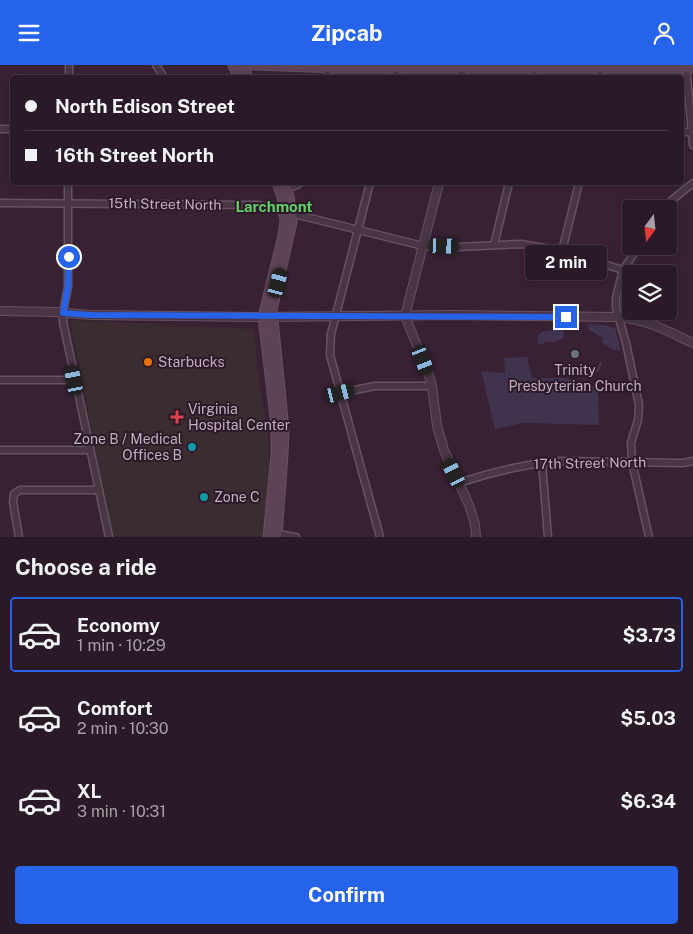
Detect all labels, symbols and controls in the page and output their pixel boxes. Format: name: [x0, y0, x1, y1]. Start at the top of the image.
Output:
icon: menu: [15, 19, 43, 47]
icon: person: [650, 19, 678, 47]
text: Zipcab: [311, 20, 382, 46]
text: North Edison Street: [55, 95, 235, 117]
text: 16th Street North: [55, 144, 214, 166]
street label: 15th Street North: [108, 195, 222, 213]
district label: Larchmont: [235, 198, 313, 215]
north arrow: [622, 200, 678, 255]
map controls: [622, 200, 677, 320]
car: [428, 238, 459, 254]
callout: 2 min: [525, 245, 607, 279]
route start: [58, 246, 80, 268]
text: 2 min: [545, 253, 587, 272]
button: layers: [622, 265, 677, 320]
car: [266, 267, 289, 299]
route end: [555, 306, 577, 328]
car: [410, 343, 435, 377]
marker: Trinity Presbyterian Church: [569, 348, 581, 360]
place label: Starbucks: [158, 354, 224, 370]
marker: Starbucks: [142, 356, 154, 368]
place label: Trinity Presbyterian Church: [508, 362, 642, 394]
car: [63, 364, 84, 396]
car: [323, 382, 356, 404]
place label: Virginia Hospital Center: [188, 401, 290, 433]
marker: Virginia Hospital Center: [170, 410, 184, 424]
place label: Zone B / Medical Offices B: [73, 431, 182, 463]
marker: Zone B / Medical Offices B: [186, 441, 198, 453]
street label: 17th Street North: [534, 454, 646, 472]
car: [440, 456, 467, 490]
place label: Zone C: [214, 489, 260, 505]
marker: Zone C: [198, 491, 210, 503]
text: Choose a ride: [15, 554, 157, 580]
icon: car: [17, 612, 62, 657]
text: Economy: [77, 614, 160, 636]
text: $3.73: [623, 624, 676, 646]
text: 1 min · 10:29: [77, 636, 166, 655]
icon: car: [17, 695, 62, 740]
text: Comfort: [77, 697, 153, 719]
text: $5.03: [620, 707, 676, 729]
text: 2 min · 10:30: [77, 719, 169, 738]
icon: car: [17, 778, 62, 823]
text: XL: [77, 780, 102, 802]
text: $6.34: [620, 790, 676, 812]
text: 3 min · 10:31: [77, 802, 166, 821]
button: Confirm: [15, 866, 678, 924]

